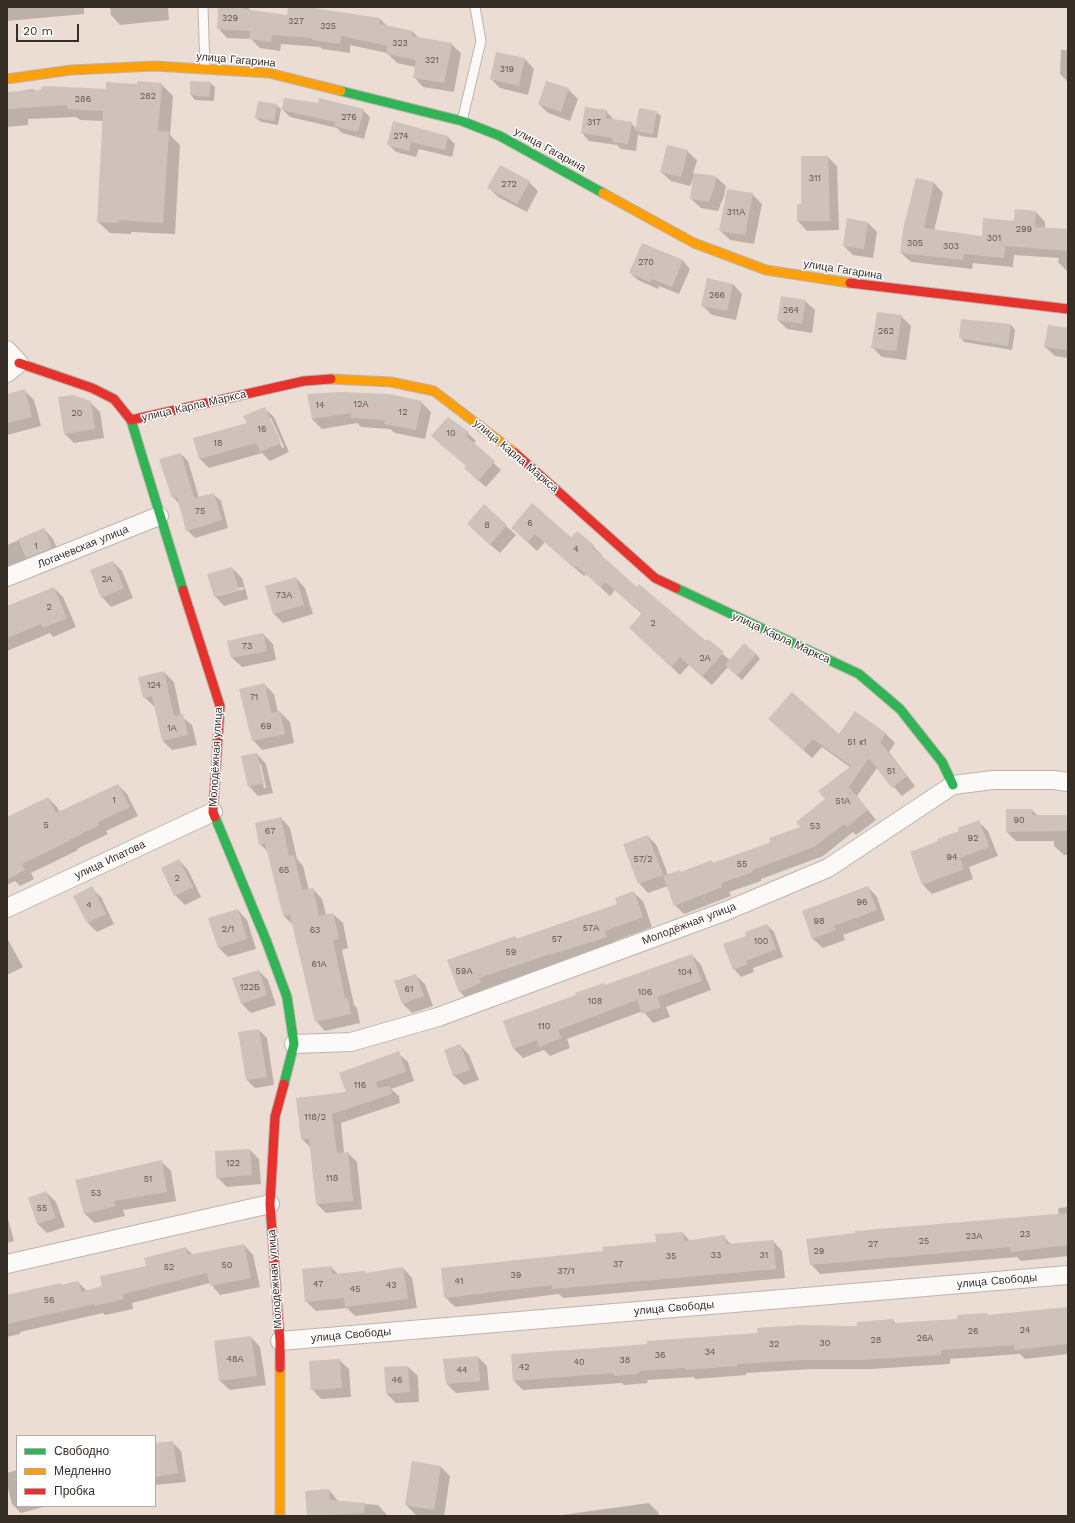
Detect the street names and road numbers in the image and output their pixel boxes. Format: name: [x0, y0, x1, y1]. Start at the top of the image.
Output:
street label: улица Гагарина: [196, 50, 276, 70]
street label: улица Гагарина: [512, 125, 588, 175]
street label: улица Гагарина: [803, 257, 883, 283]
street label: улица Карла Маркса: [141, 388, 247, 424]
street label: улица Карла Маркса: [471, 417, 561, 495]
street label: Логачевская улица: [35, 523, 131, 571]
street label: улица Карла Маркса: [730, 609, 832, 667]
street label: Молодёжная улица: [207, 707, 225, 807]
street label: улица Ипатова: [72, 838, 148, 882]
street label: Молодёжная улица: [640, 900, 738, 948]
street label: Молодёжная улица: [265, 1229, 285, 1329]
street label: улица Свободы: [956, 1271, 1038, 1291]
street label: улица Свободы: [633, 1298, 715, 1318]
street label: улица Свободы: [310, 1325, 392, 1345]

